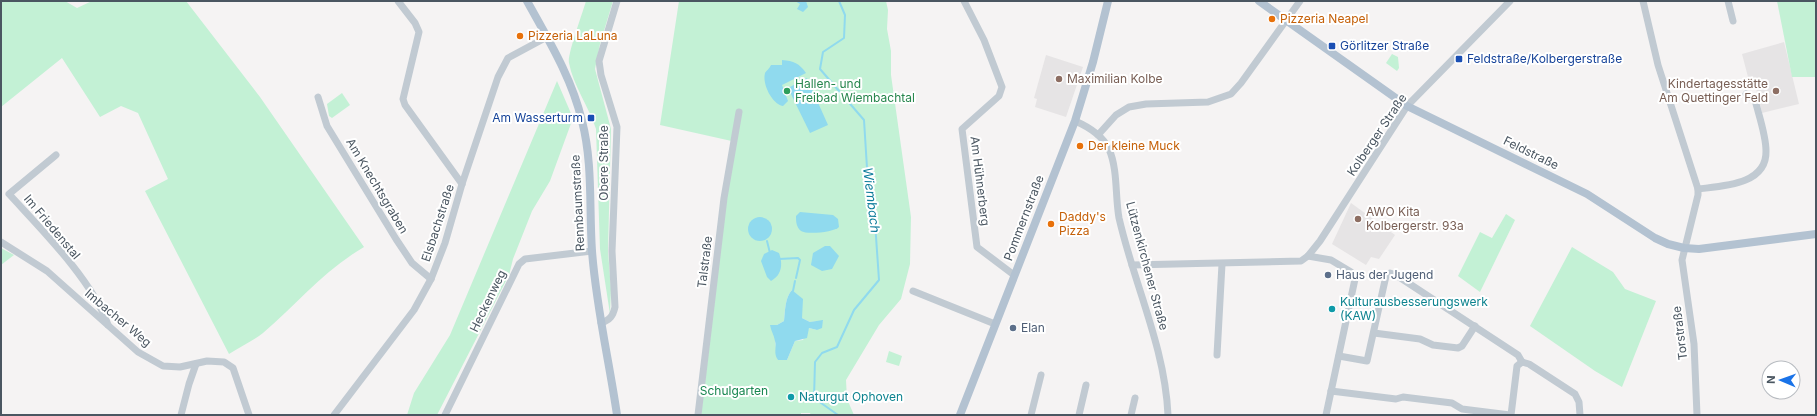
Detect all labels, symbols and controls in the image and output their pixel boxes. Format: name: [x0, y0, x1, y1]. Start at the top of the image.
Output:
place label: Pizzeria Neapel: [1280, 11, 1369, 26]
marker: Pizzeria Neapel: [1267, 14, 1277, 24]
place label: Pizzeria LaLuna: [528, 28, 618, 43]
marker: Pizzeria LaLuna: [515, 31, 525, 41]
place label: Görlitzer Straße: [1340, 38, 1429, 53]
marker: Görlitzer Straße: [1327, 41, 1337, 51]
place label: Feldstraße/Kolbergerstraße: [1467, 51, 1622, 66]
marker: Feldstraße/Kolbergerstraße: [1454, 54, 1464, 64]
place label: Maximilian Kolbe: [1067, 71, 1163, 86]
marker: Maximilian Kolbe: [1054, 74, 1064, 84]
place label: Hallen- und Freibad Wiembachtal: [795, 76, 915, 105]
place label: Kindertagesstätte Am Quettinger Feld: [1659, 76, 1768, 105]
marker: Hallen- und Freibad Wiembachtal: [782, 86, 792, 96]
marker: Kindertagesstätte Am Quettinger Feld: [1771, 86, 1781, 96]
street label: Kolberger Straße: [1344, 91, 1410, 179]
place label: Am Wasserturm: [492, 110, 583, 125]
marker: Am Wasserturm: [586, 113, 596, 123]
street label: Obere Straße: [596, 125, 611, 201]
street label: Feldstraße: [1501, 133, 1561, 172]
street label: Am Knechtsgraben: [343, 135, 412, 236]
street label: Am Hühnerberg: [968, 135, 993, 227]
place label: Der kleine Muck: [1088, 138, 1180, 153]
marker: Der kleine Muck: [1075, 141, 1085, 151]
street label: Rennbaumstraße: [567, 154, 588, 252]
water label: Wiembach: [860, 166, 884, 234]
street label: Pommernstraße: [1000, 173, 1047, 263]
street label: Elsbachstraße: [418, 182, 457, 263]
street label: Im Friedenstal: [21, 191, 84, 262]
street label: Lützenkirchener Straße: [1123, 200, 1172, 332]
place label: AWO Kita Kolbergerstr. 93a: [1366, 204, 1464, 233]
place label: Daddy's Pizza: [1059, 209, 1106, 238]
marker: AWO Kita Kolbergerstr. 93a: [1353, 214, 1363, 224]
marker: Daddy's Pizza: [1046, 219, 1056, 229]
street label: Talstraße: [694, 235, 715, 289]
street label: Heckenweg: [466, 267, 509, 334]
place label: Haus der Jugend: [1336, 267, 1433, 282]
marker: Haus der Jugend: [1323, 270, 1333, 280]
street label: Imbacher Weg: [82, 285, 155, 350]
place label: Kulturausbesserungswerk (KAW): [1340, 294, 1488, 323]
marker: Kulturausbesserungswerk (KAW): [1327, 304, 1337, 314]
street label: Torstraße: [1669, 305, 1690, 361]
place label: Elan: [1021, 320, 1045, 335]
marker: Elan: [1008, 323, 1018, 333]
north arrow: [1761, 360, 1801, 400]
text: N: [1764, 375, 1778, 384]
park label: Schulgarten: [700, 383, 768, 398]
place label: Naturgut Ophoven: [799, 389, 903, 404]
marker: Naturgut Ophoven: [786, 392, 796, 402]

